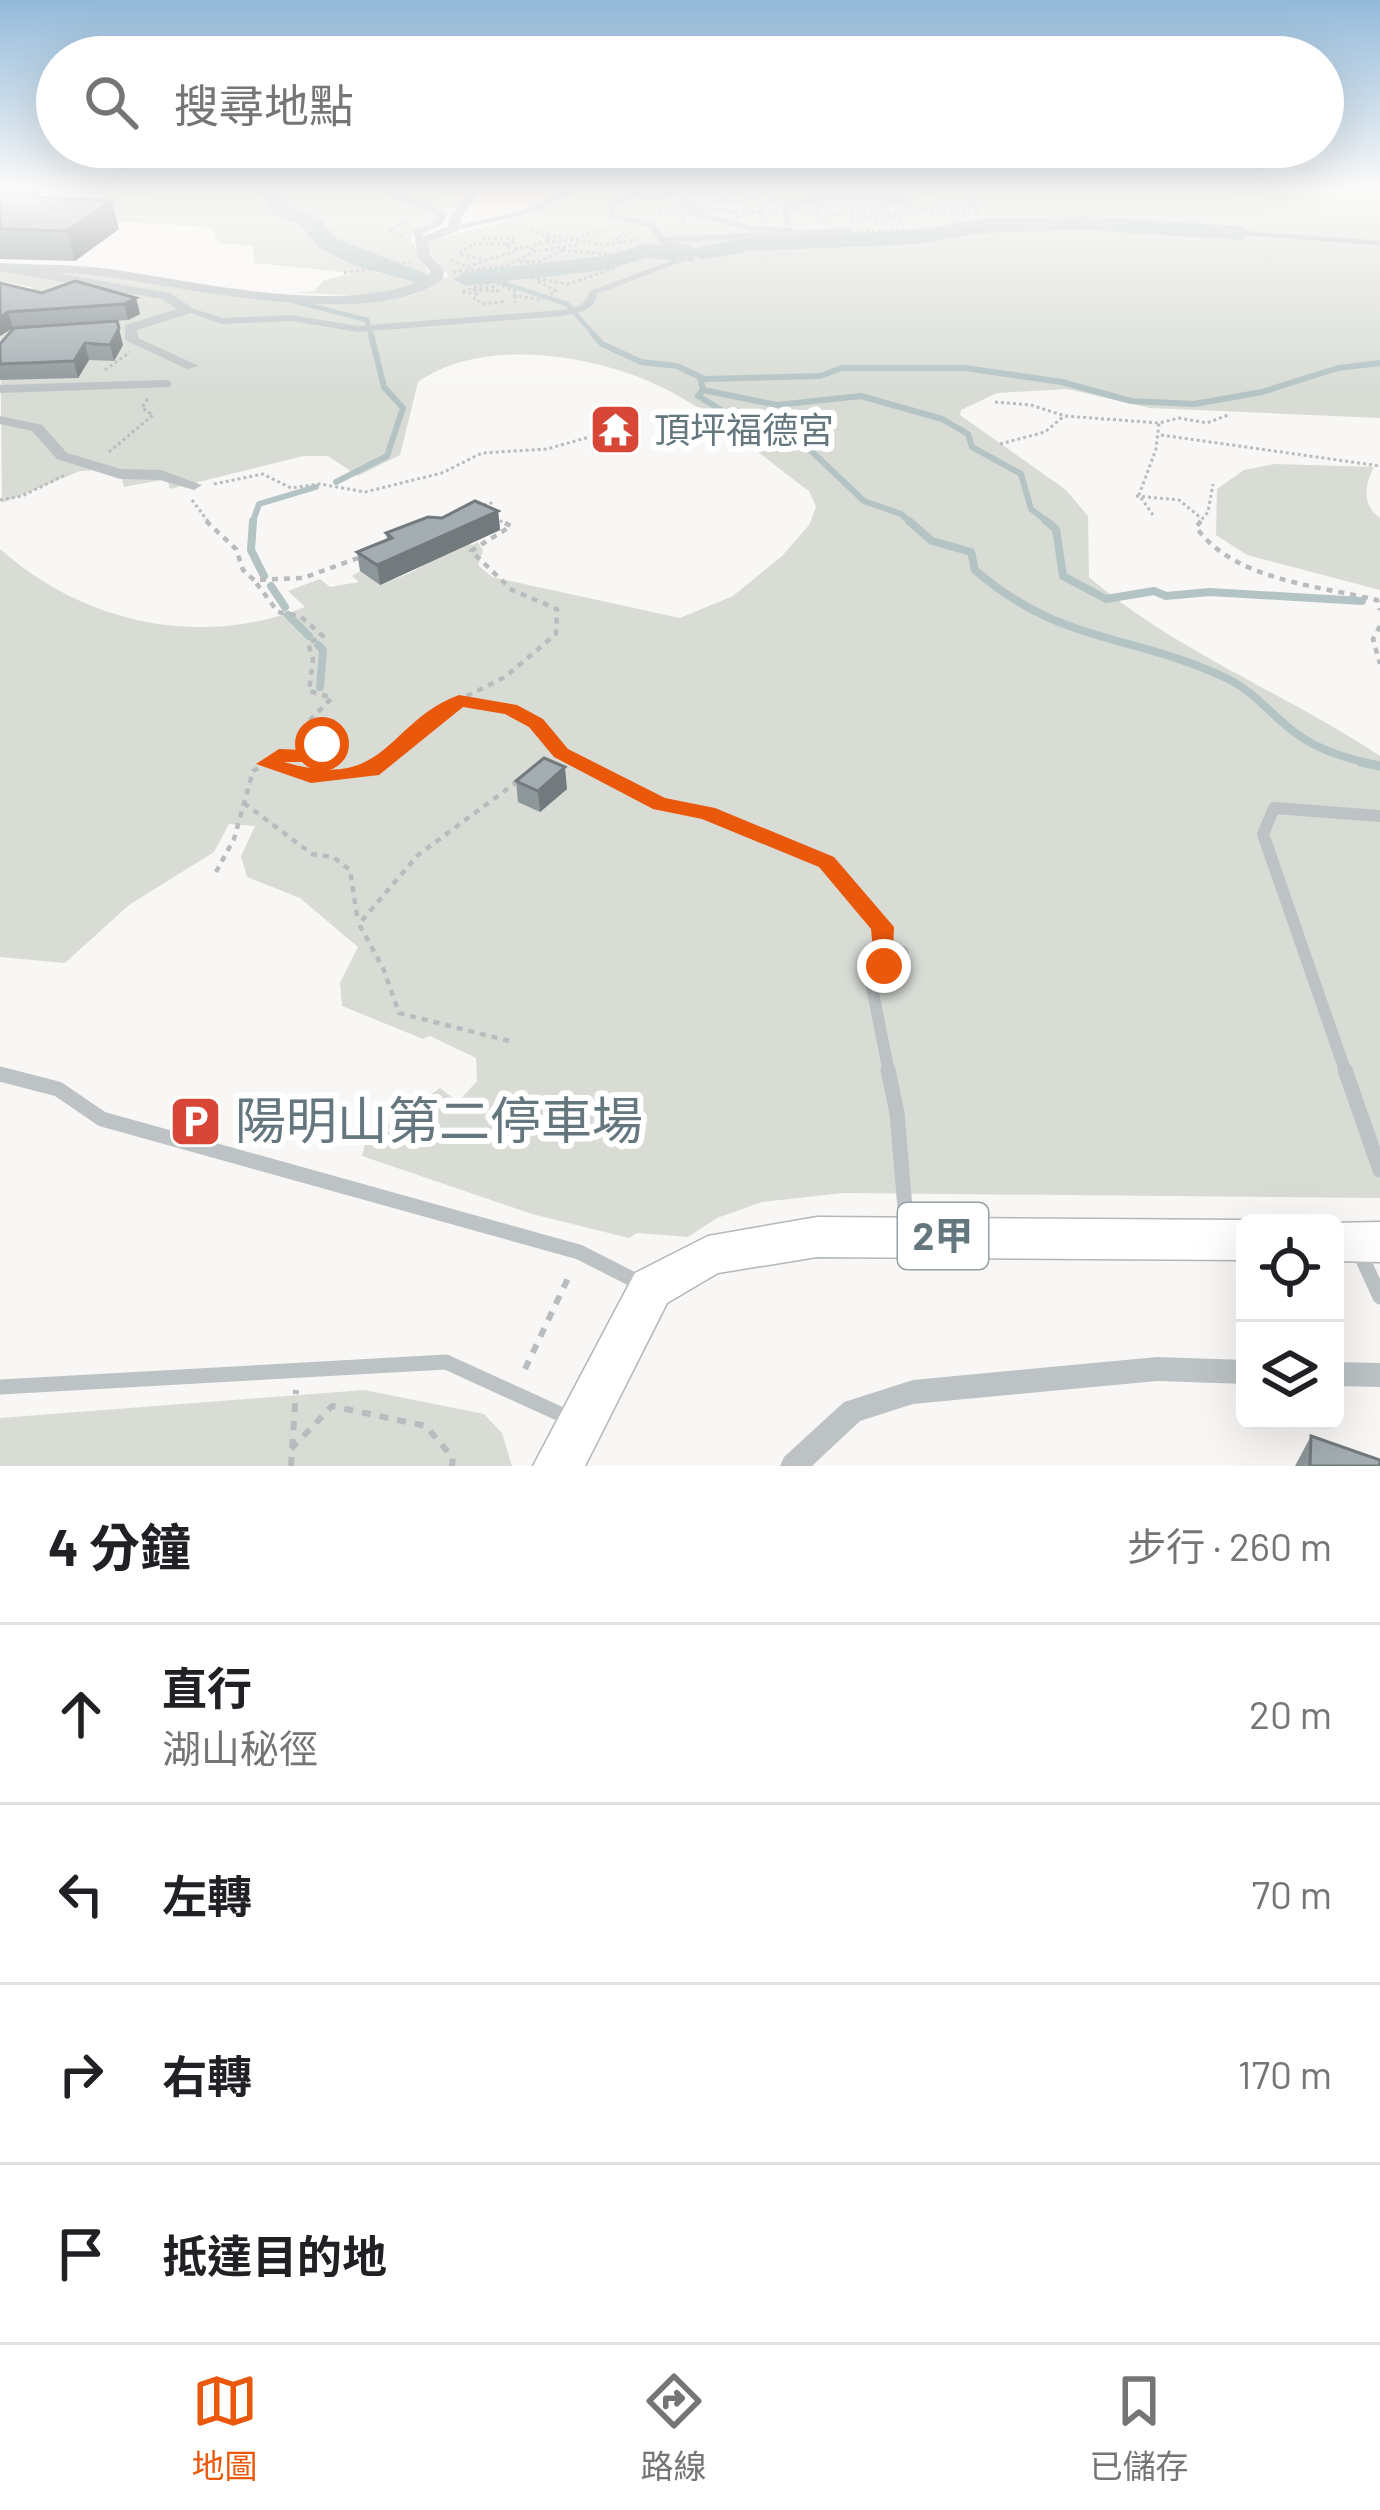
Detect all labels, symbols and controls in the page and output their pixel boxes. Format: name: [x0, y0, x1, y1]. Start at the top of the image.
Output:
search box: [36, 36, 1344, 168]
icon: search: [78, 69, 144, 135]
text: 搜尋地點: [174, 77, 354, 131]
temple icon: 頂坪福德宮: [587, 402, 643, 458]
place label: 頂坪福德宮: [654, 407, 834, 450]
route start: [295, 717, 349, 771]
route end: [857, 939, 911, 993]
place label: 陽明山第二停車場: [235, 1088, 643, 1149]
parking icon: 陽明山第二停車場: [168, 1093, 224, 1149]
road number: 2甲: [898, 1203, 988, 1269]
map controls: [1236, 1214, 1344, 1430]
button: locate: [1236, 1214, 1344, 1322]
button: layers: [1236, 1322, 1344, 1430]
text: 4 分鐘: [48, 1515, 191, 1576]
text: 步行 · 260 m: [1127, 1522, 1332, 1569]
text: 直行: [162, 1660, 252, 1714]
icon: ahead: [48, 1681, 114, 1747]
text: 20 m: [1249, 1690, 1332, 1737]
text: 湖山秘徑: [162, 1724, 318, 1771]
icon: left: [48, 1861, 114, 1927]
text: 左轉: [162, 1868, 252, 1922]
text: 70 m: [1251, 1870, 1332, 1917]
icon: right: [48, 2041, 114, 2107]
text: 右轉: [162, 2048, 252, 2102]
text: 170 m: [1238, 2050, 1332, 2097]
icon: arrive: [48, 2221, 114, 2287]
text: 抵達目的地: [162, 2228, 387, 2282]
tab: 地圖: [192, 2368, 258, 2488]
tab: 路線: [641, 2368, 707, 2488]
tab: 已儲存: [1090, 2368, 1189, 2488]

